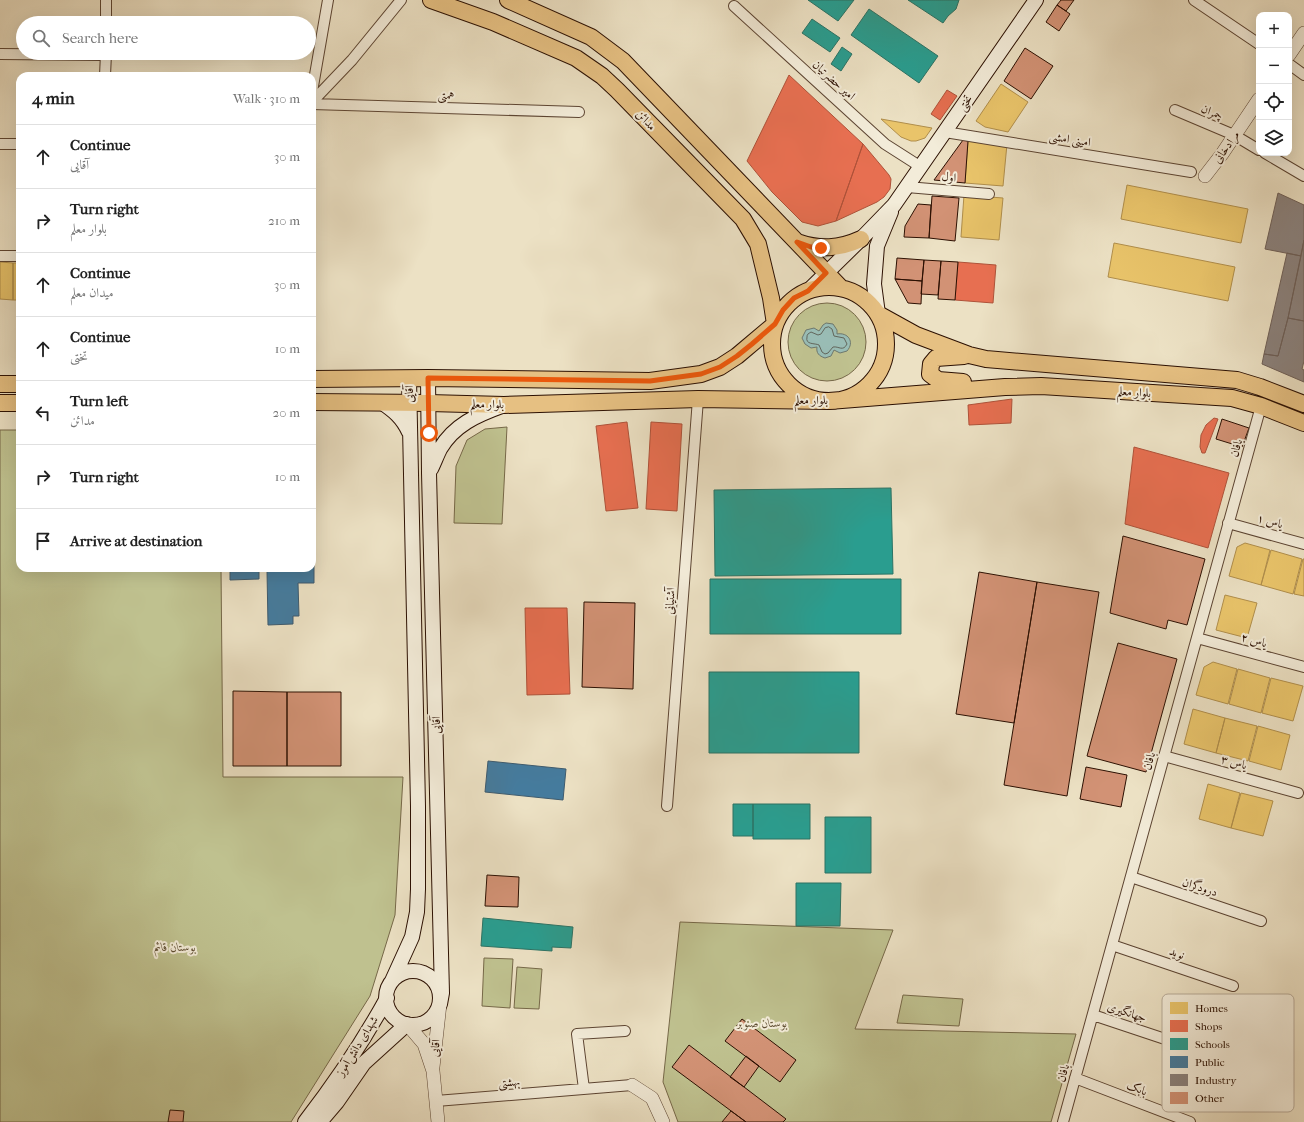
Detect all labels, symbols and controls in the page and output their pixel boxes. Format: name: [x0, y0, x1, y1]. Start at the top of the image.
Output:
map controls: [1256, 12, 1292, 156]
button: +: [1256, 12, 1292, 48]
search box: [16, 16, 316, 60]
icon: search: [30, 27, 52, 49]
text: Search here: [62, 29, 138, 47]
button: −: [1256, 48, 1292, 84]
street label: امیر حضرتیان: [809, 57, 858, 104]
button: locate: [1256, 84, 1292, 120]
text: 4 min: [32, 88, 75, 108]
street label: همتی: [437, 88, 455, 104]
text: Walk · 310 m: [233, 91, 300, 106]
street label: تختی: [955, 92, 977, 115]
street label: چمران: [1199, 101, 1225, 124]
street label: مدائن: [633, 107, 659, 133]
button: layers: [1256, 120, 1292, 156]
street label: مرادخانی: [1210, 128, 1244, 167]
street label: امینی امشی: [1048, 129, 1092, 151]
text: Continue: [70, 136, 130, 154]
icon: ahead: [32, 146, 54, 168]
text: 30 m: [274, 149, 300, 164]
text: آقایی: [70, 157, 89, 172]
street label: اول: [941, 169, 957, 186]
text: Turn right: [70, 200, 139, 218]
icon: right: [32, 210, 54, 232]
text: 210 m: [268, 213, 300, 228]
text: بلوار معلم: [70, 221, 107, 236]
route end: [812, 239, 830, 257]
text: Continue: [70, 264, 130, 282]
icon: ahead: [32, 274, 54, 296]
text: 30 m: [274, 277, 300, 292]
text: میدان معلم: [70, 285, 114, 300]
text: Continue: [70, 328, 130, 346]
icon: ahead: [32, 338, 54, 360]
text: 10 m: [275, 341, 300, 356]
text: تختی: [70, 349, 88, 364]
street label: آقایی: [401, 384, 417, 403]
street label: بلوار معلم: [1116, 384, 1151, 405]
text: Turn left: [70, 392, 128, 410]
street label: بلوار معلم: [794, 393, 828, 412]
street label: بلوار معلم: [470, 397, 504, 416]
icon: left: [32, 402, 54, 424]
text: 20 m: [273, 405, 300, 420]
text: مدائن: [70, 413, 95, 428]
route start: [420, 424, 438, 442]
street label: بافان: [1227, 437, 1245, 459]
icon: right: [32, 466, 54, 488]
text: Turn right: [70, 468, 139, 486]
text: 10 m: [275, 469, 300, 484]
street label: یاس ۱: [1255, 511, 1285, 532]
icon: arrive: [32, 530, 54, 552]
text: Arrive at destination: [70, 532, 202, 550]
street label: آشتیانی: [661, 586, 678, 615]
street label: یاس ۲: [1239, 630, 1269, 651]
street label: آقایی: [428, 715, 444, 734]
street label: بافان: [1140, 750, 1158, 772]
street label: یاس ۳: [1219, 752, 1249, 773]
street label: درودگران: [1180, 874, 1220, 900]
park label: بوستان قائم: [154, 940, 197, 958]
street label: نوید: [1167, 944, 1186, 963]
legend: [1162, 994, 1294, 1112]
street label: جهانگیری: [1106, 998, 1149, 1025]
text: Homes: [1195, 1002, 1228, 1015]
street label: شهدای دانش‌آموز: [332, 1013, 383, 1080]
park label: بوستان صنوبر: [736, 1016, 788, 1031]
text: Shops: [1195, 1020, 1222, 1033]
street label: آقایی: [426, 1037, 444, 1058]
text: Schools: [1195, 1038, 1230, 1051]
text: Public: [1195, 1056, 1225, 1069]
street label: بافان: [1054, 1062, 1072, 1084]
street label: بهشتی: [497, 1074, 521, 1092]
text: Industry: [1195, 1074, 1237, 1087]
street label: بابک: [1125, 1078, 1149, 1098]
text: Other: [1195, 1092, 1224, 1105]

